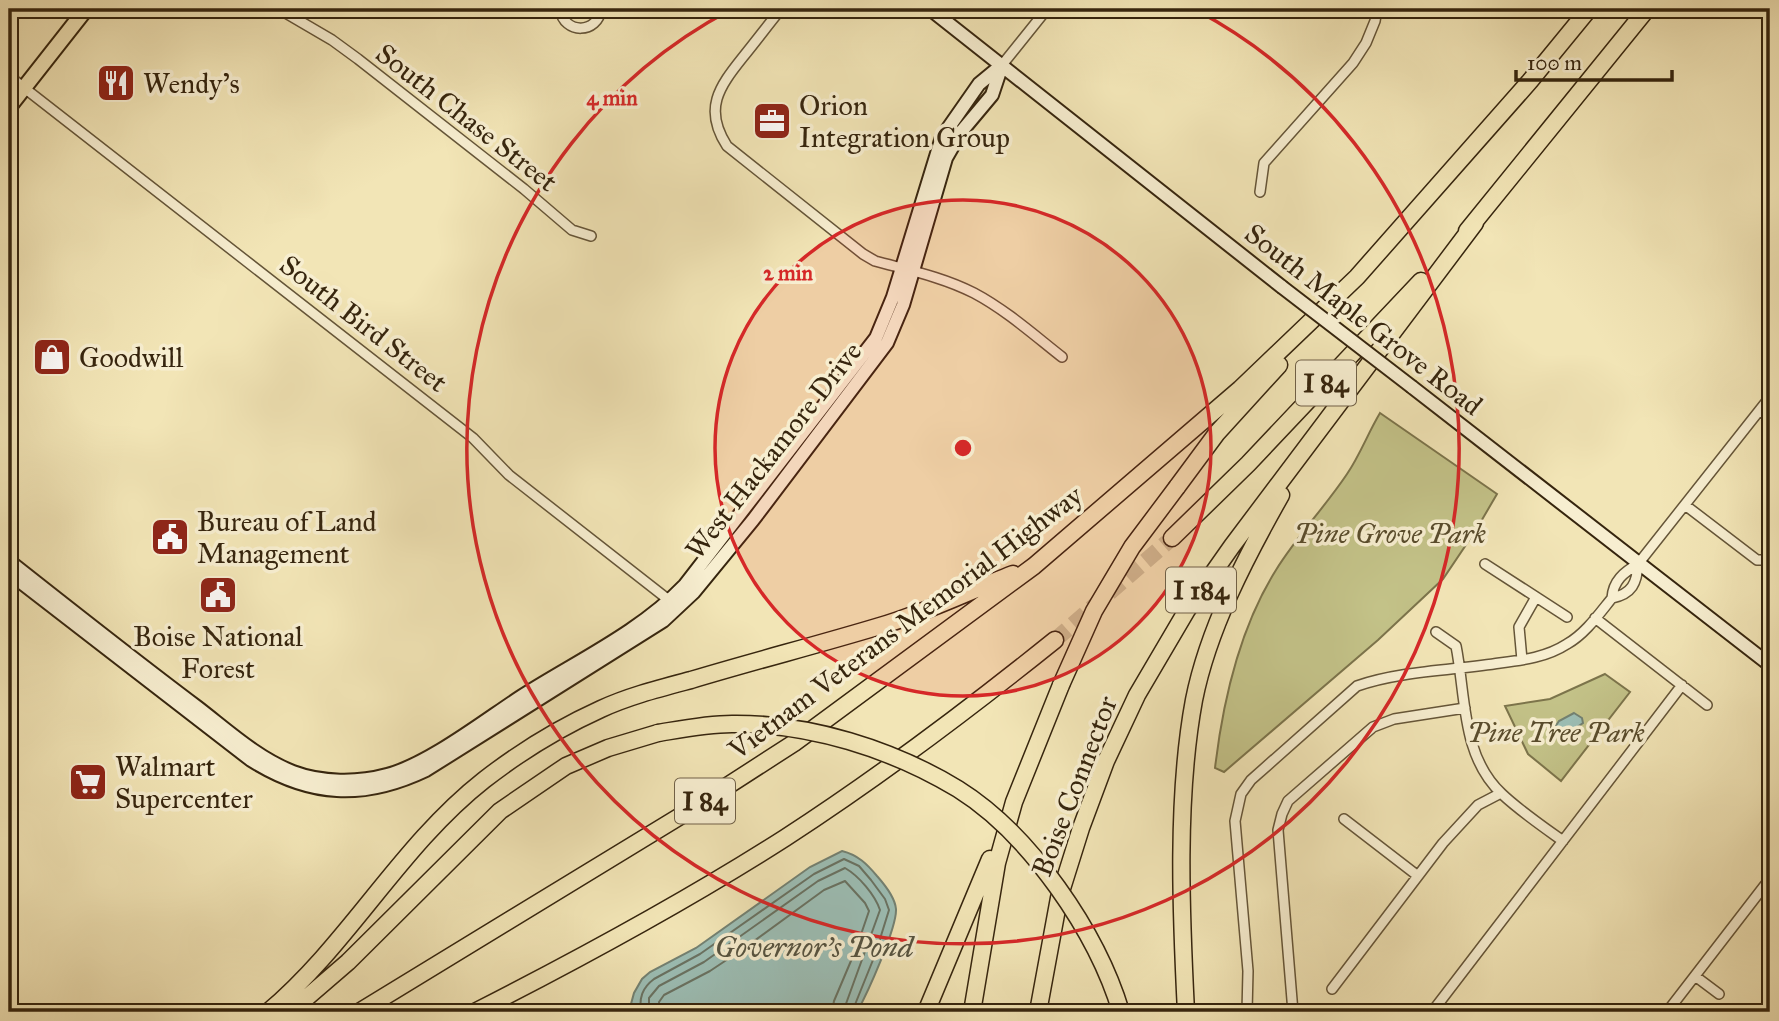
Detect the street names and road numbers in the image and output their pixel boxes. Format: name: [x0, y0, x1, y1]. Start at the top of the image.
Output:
street label: South Chase Street: [369, 36, 565, 199]
street label: South Maple Grove Road: [1238, 216, 1489, 423]
street label: South Bird Street: [273, 247, 455, 400]
street label: West Hackamore Drive: [678, 335, 869, 566]
road number: I 84: [1296, 360, 1356, 406]
street label: Vietnam Veterans Memorial Highway: [721, 477, 1090, 768]
road number: I 184: [1166, 568, 1236, 612]
street label: Boise Connector: [1024, 691, 1125, 881]
road number: I 84: [675, 778, 735, 824]

